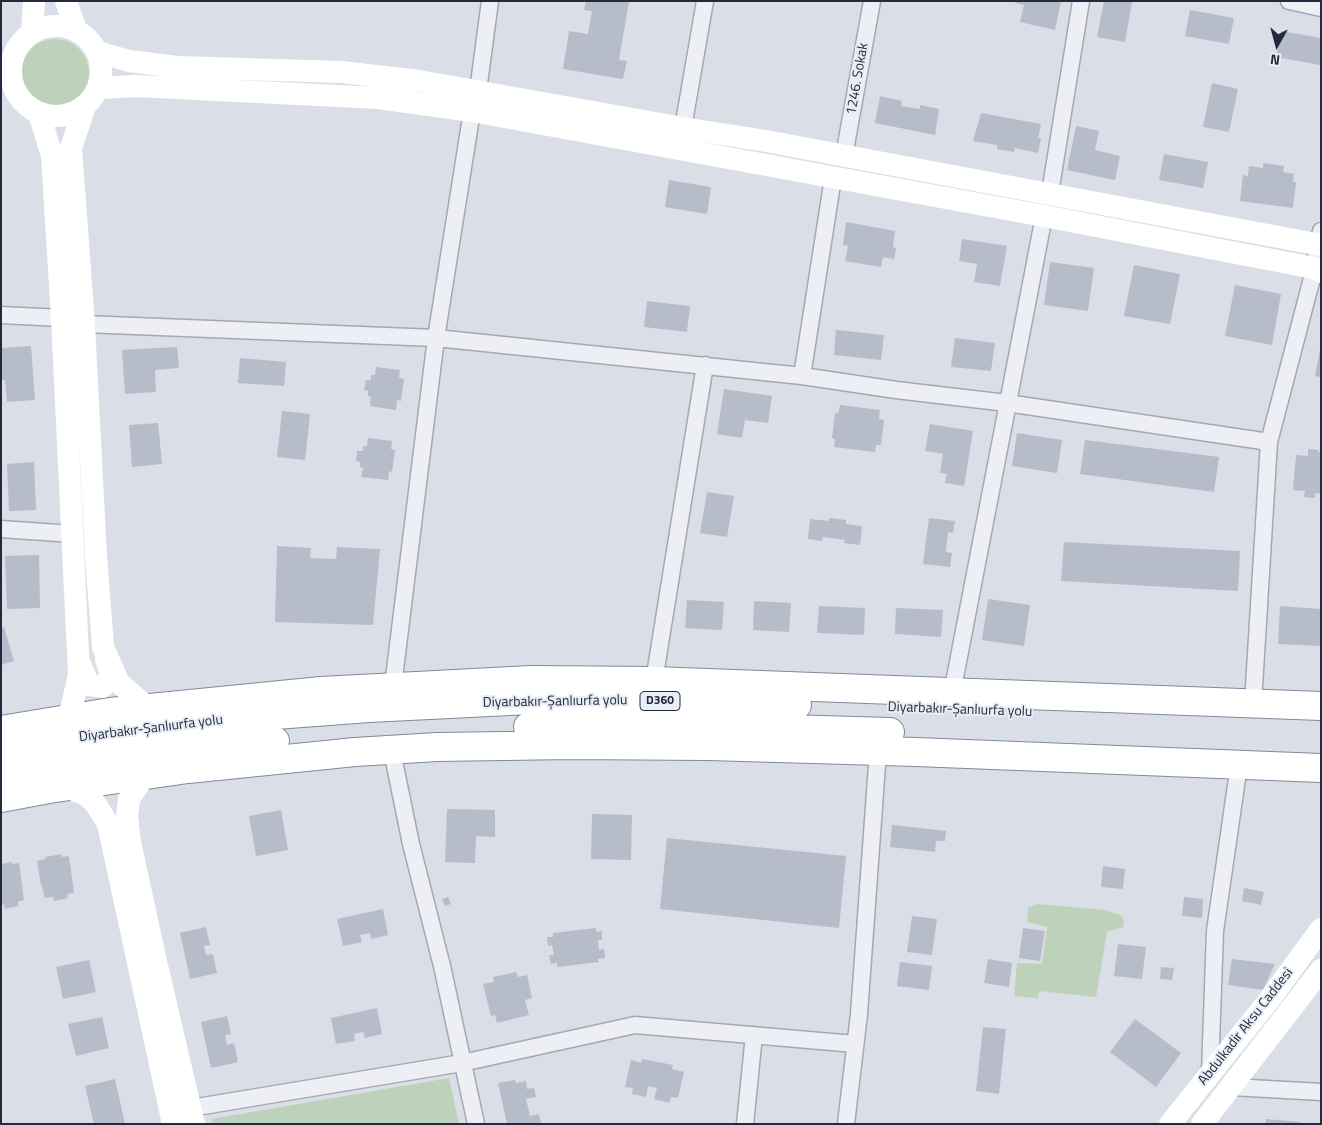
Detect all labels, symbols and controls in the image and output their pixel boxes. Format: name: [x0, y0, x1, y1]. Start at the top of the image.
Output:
north arrow: [1252, 20, 1302, 70]
street label: 1246. Sokak: [843, 42, 873, 116]
text: N: [1269, 49, 1281, 71]
road number: D360: [640, 691, 680, 710]
street label: Diyarbakır-Şanlıurfa yolu: [482, 692, 628, 712]
street label: Diyarbakır-Şanlıurfa yolu: [887, 699, 1033, 721]
street label: Diyarbakır-Şanlıurfa yolu: [78, 712, 224, 746]
street label: Abdulkadir Aksu Caddesi: [1195, 965, 1297, 1089]

